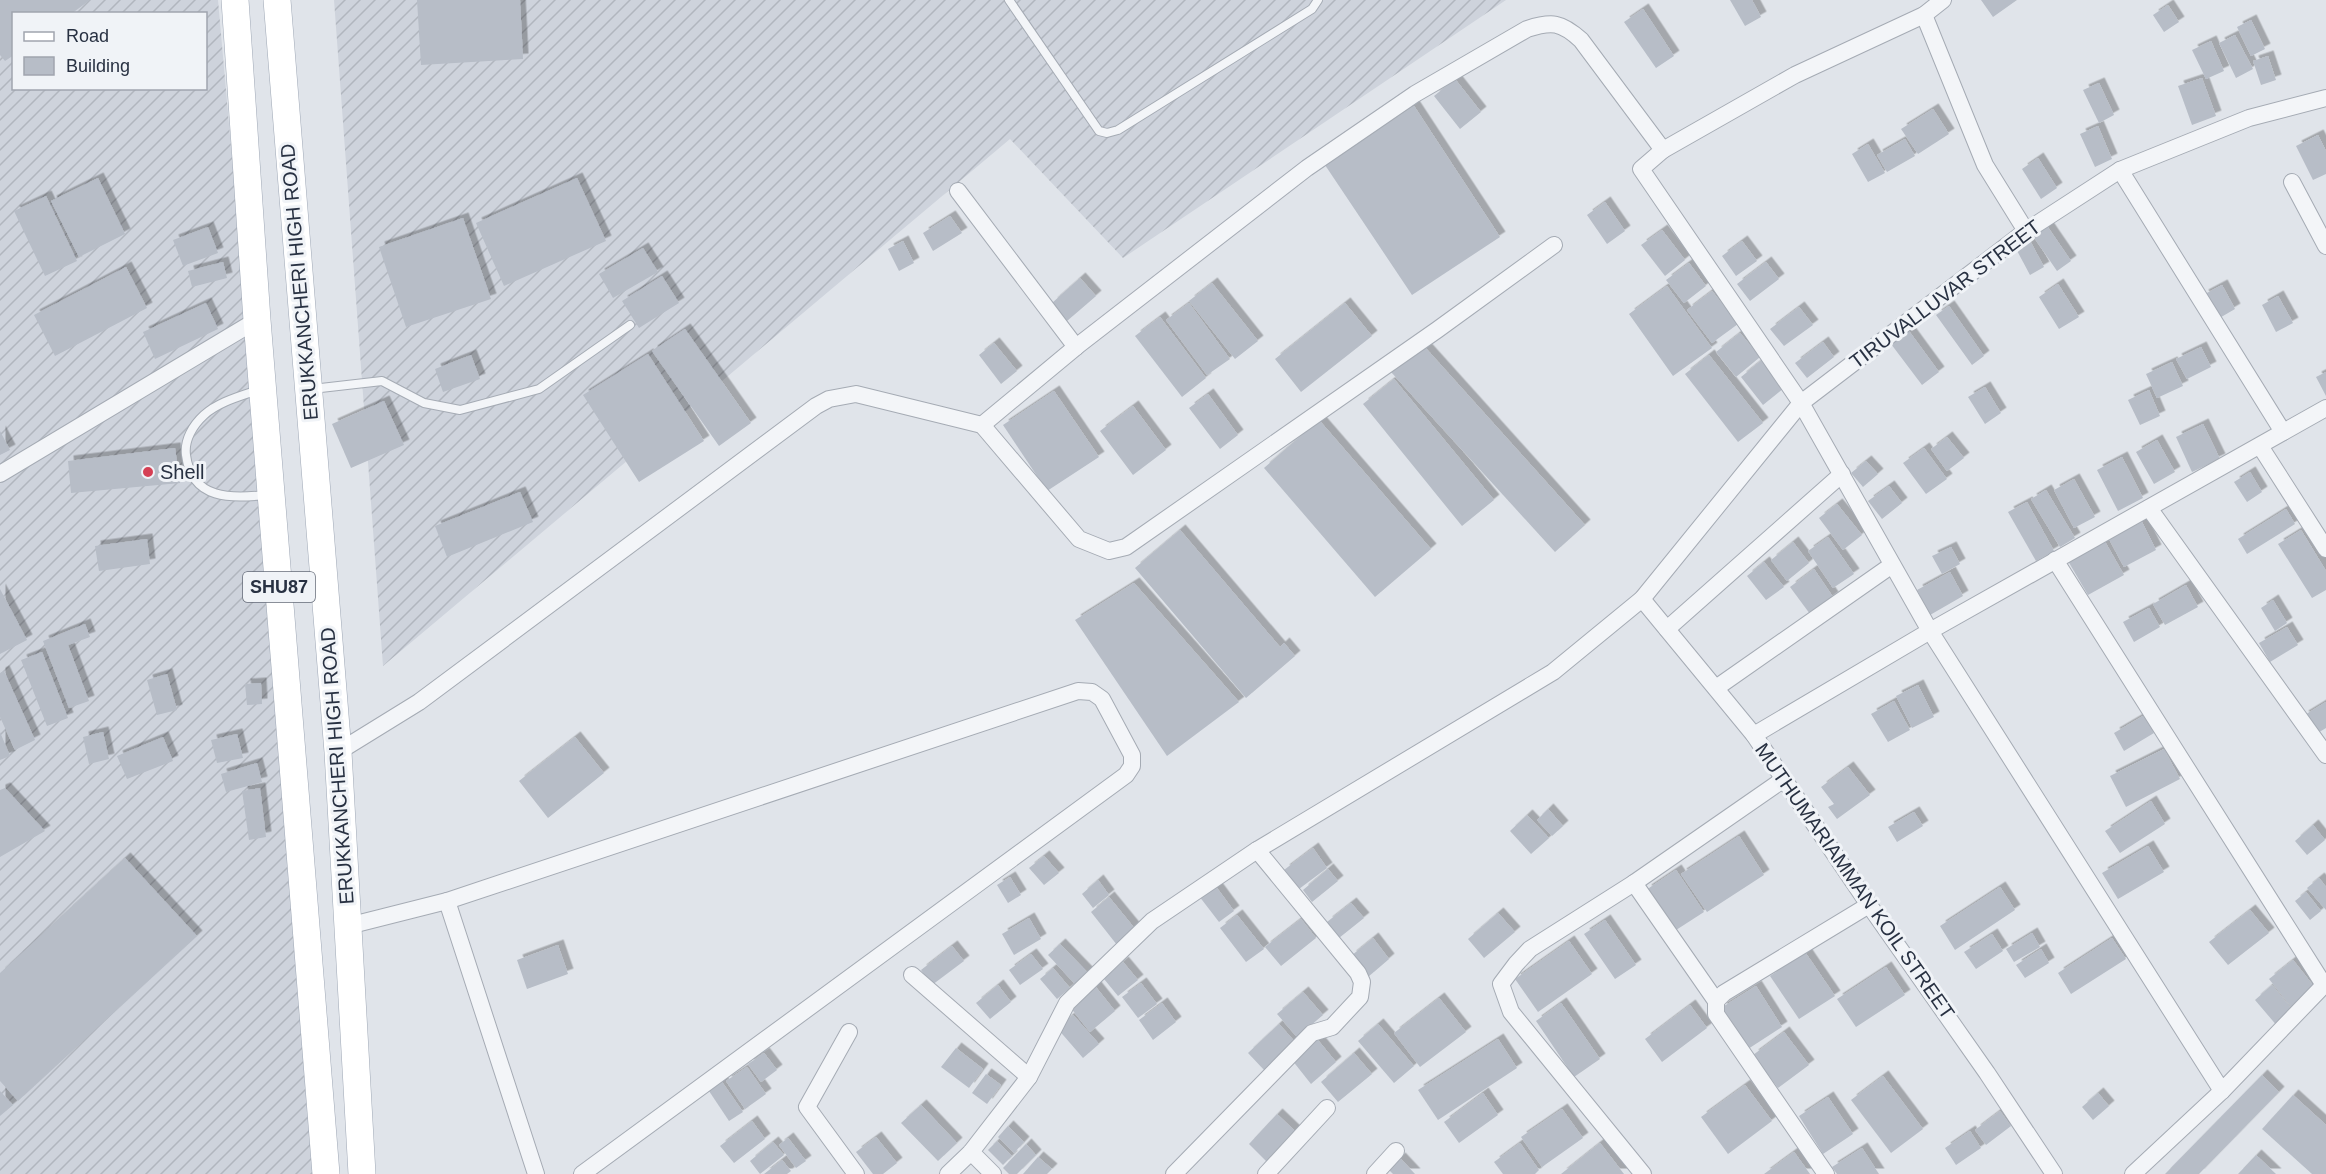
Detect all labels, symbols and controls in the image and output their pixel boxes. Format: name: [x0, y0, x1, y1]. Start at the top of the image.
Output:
legend: [12, 12, 207, 90]
text: Road: [66, 26, 109, 46]
text: Building: [66, 56, 130, 76]
street label: ERUKKANCHERI HIGH ROAD: [276, 143, 322, 421]
street label: TIRUVALLUVAR STREET: [1845, 215, 2045, 373]
place label: Shell: [160, 461, 204, 483]
marker: Shell: [141, 465, 155, 479]
road number: SHU87: [243, 572, 315, 602]
street label: ERUKKANCHERI HIGH ROAD: [316, 627, 358, 905]
street label: MUTHUMARIAMMAN KOIL STREET: [1751, 739, 1959, 1023]

